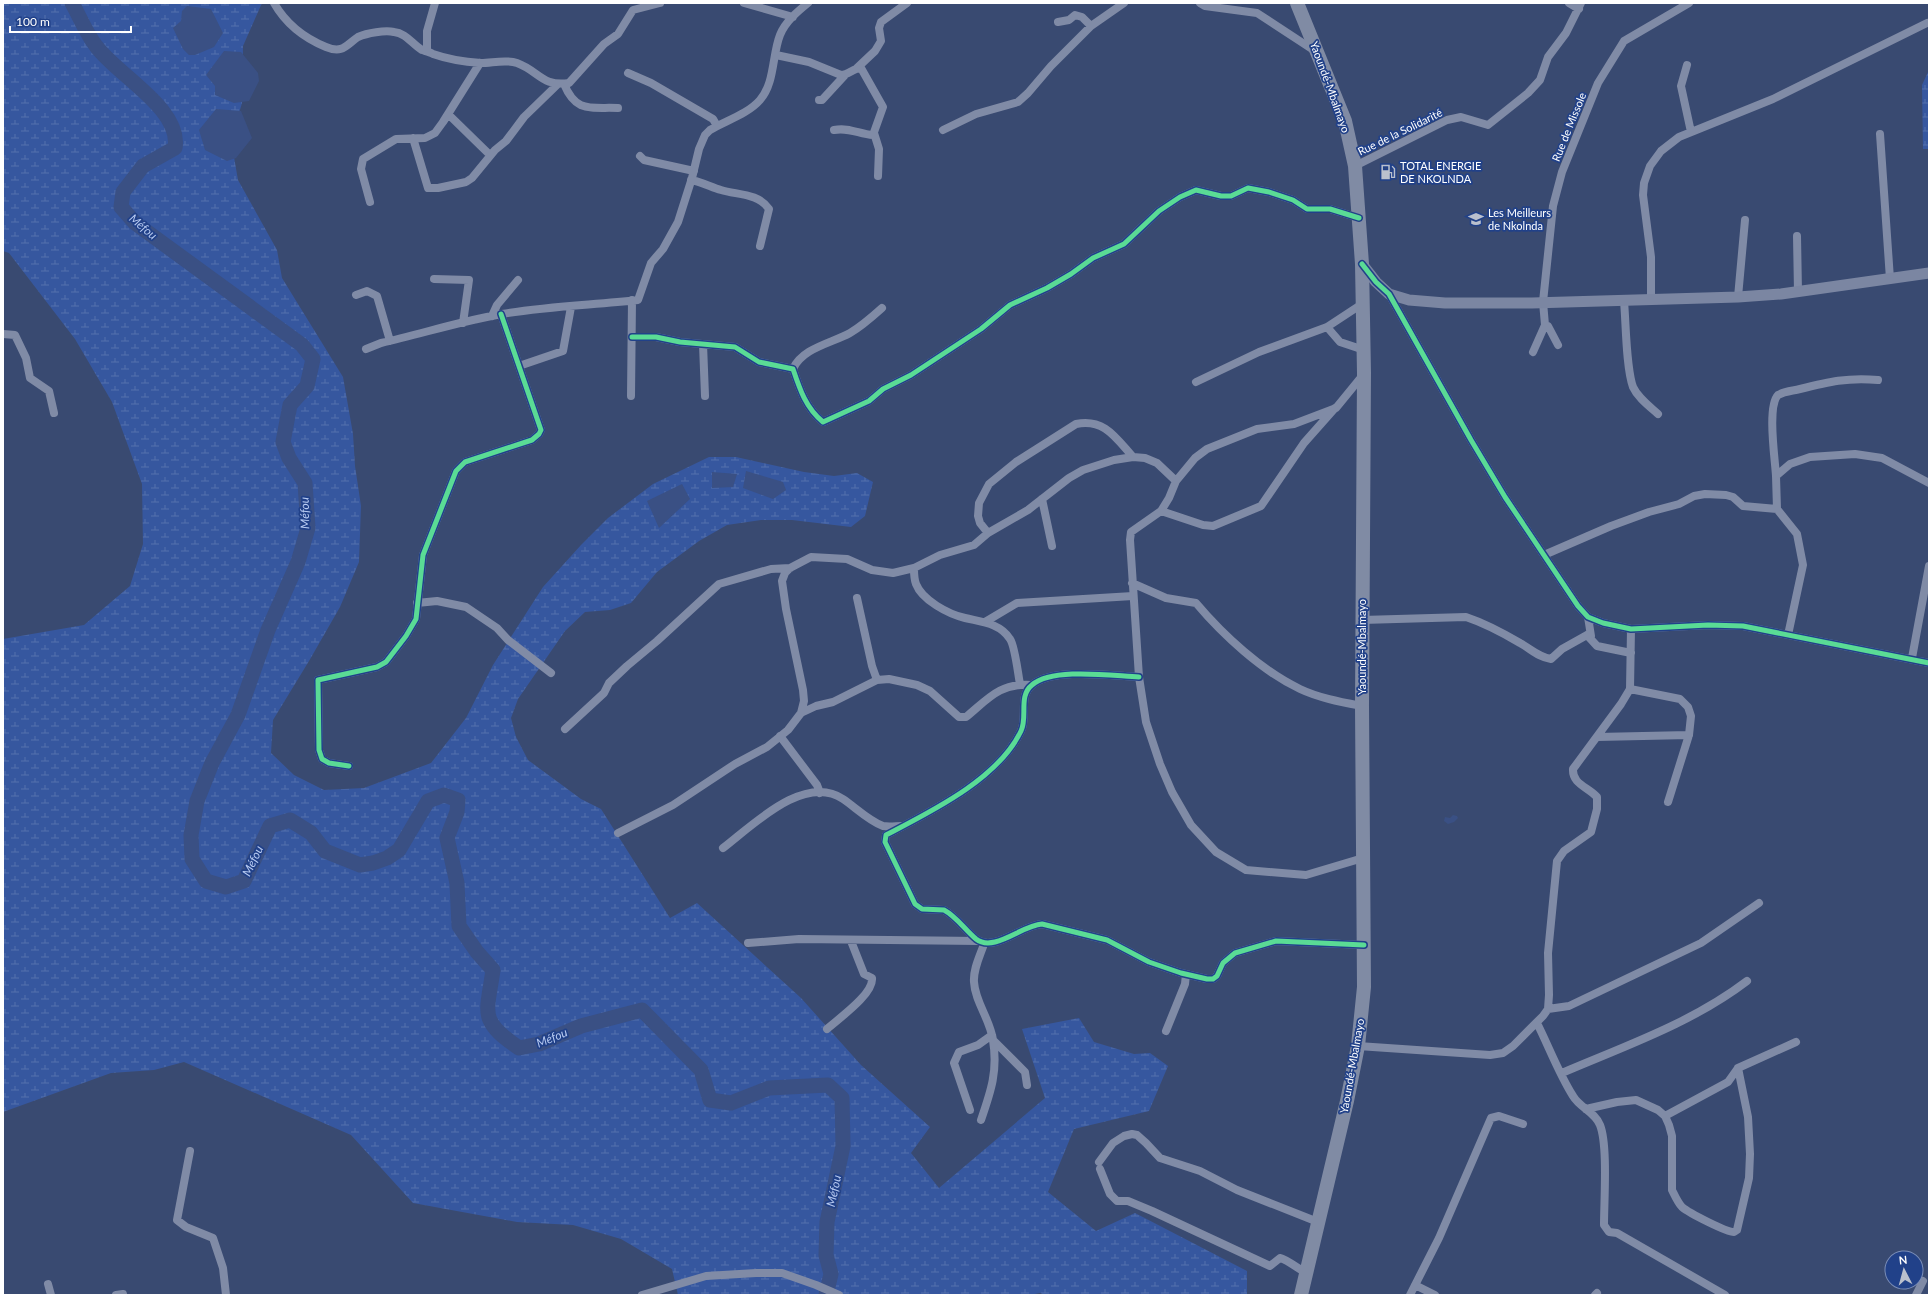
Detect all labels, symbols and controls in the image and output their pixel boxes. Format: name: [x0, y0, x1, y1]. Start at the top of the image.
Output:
scale bar: [10, 8, 131, 34]
text: 100 m: [16, 14, 50, 29]
street label: Yaoundé-Mbalmayo: [1308, 39, 1353, 134]
street label: Rue de Missole: [1549, 90, 1588, 163]
street label: Rue de la Solidarité: [1355, 105, 1444, 158]
place label: TOTAL ENERGIE DE NKOLNDA: [1400, 159, 1481, 185]
fuel station icon: TOTAL ENERGIE DE NKOLNDA: [1379, 163, 1397, 181]
place label: Les Meilleurs de Nkolnda: [1488, 206, 1551, 232]
school or university icon: Les Meilleurs de Nkolnda: [1467, 210, 1485, 228]
water label: Méfou: [126, 211, 160, 243]
water label: Méfou: [297, 497, 312, 529]
street label: Yaoundé-Mbalmayo: [1355, 599, 1368, 695]
water label: Méfou: [239, 843, 266, 878]
street label: Yaoundé-Mbalmayo: [1337, 1017, 1366, 1114]
water label: Méfou: [534, 1025, 570, 1051]
water label: Méfou: [823, 1174, 844, 1208]
north arrow: [1884, 1250, 1924, 1290]
text: N: [1898, 1253, 1908, 1266]

